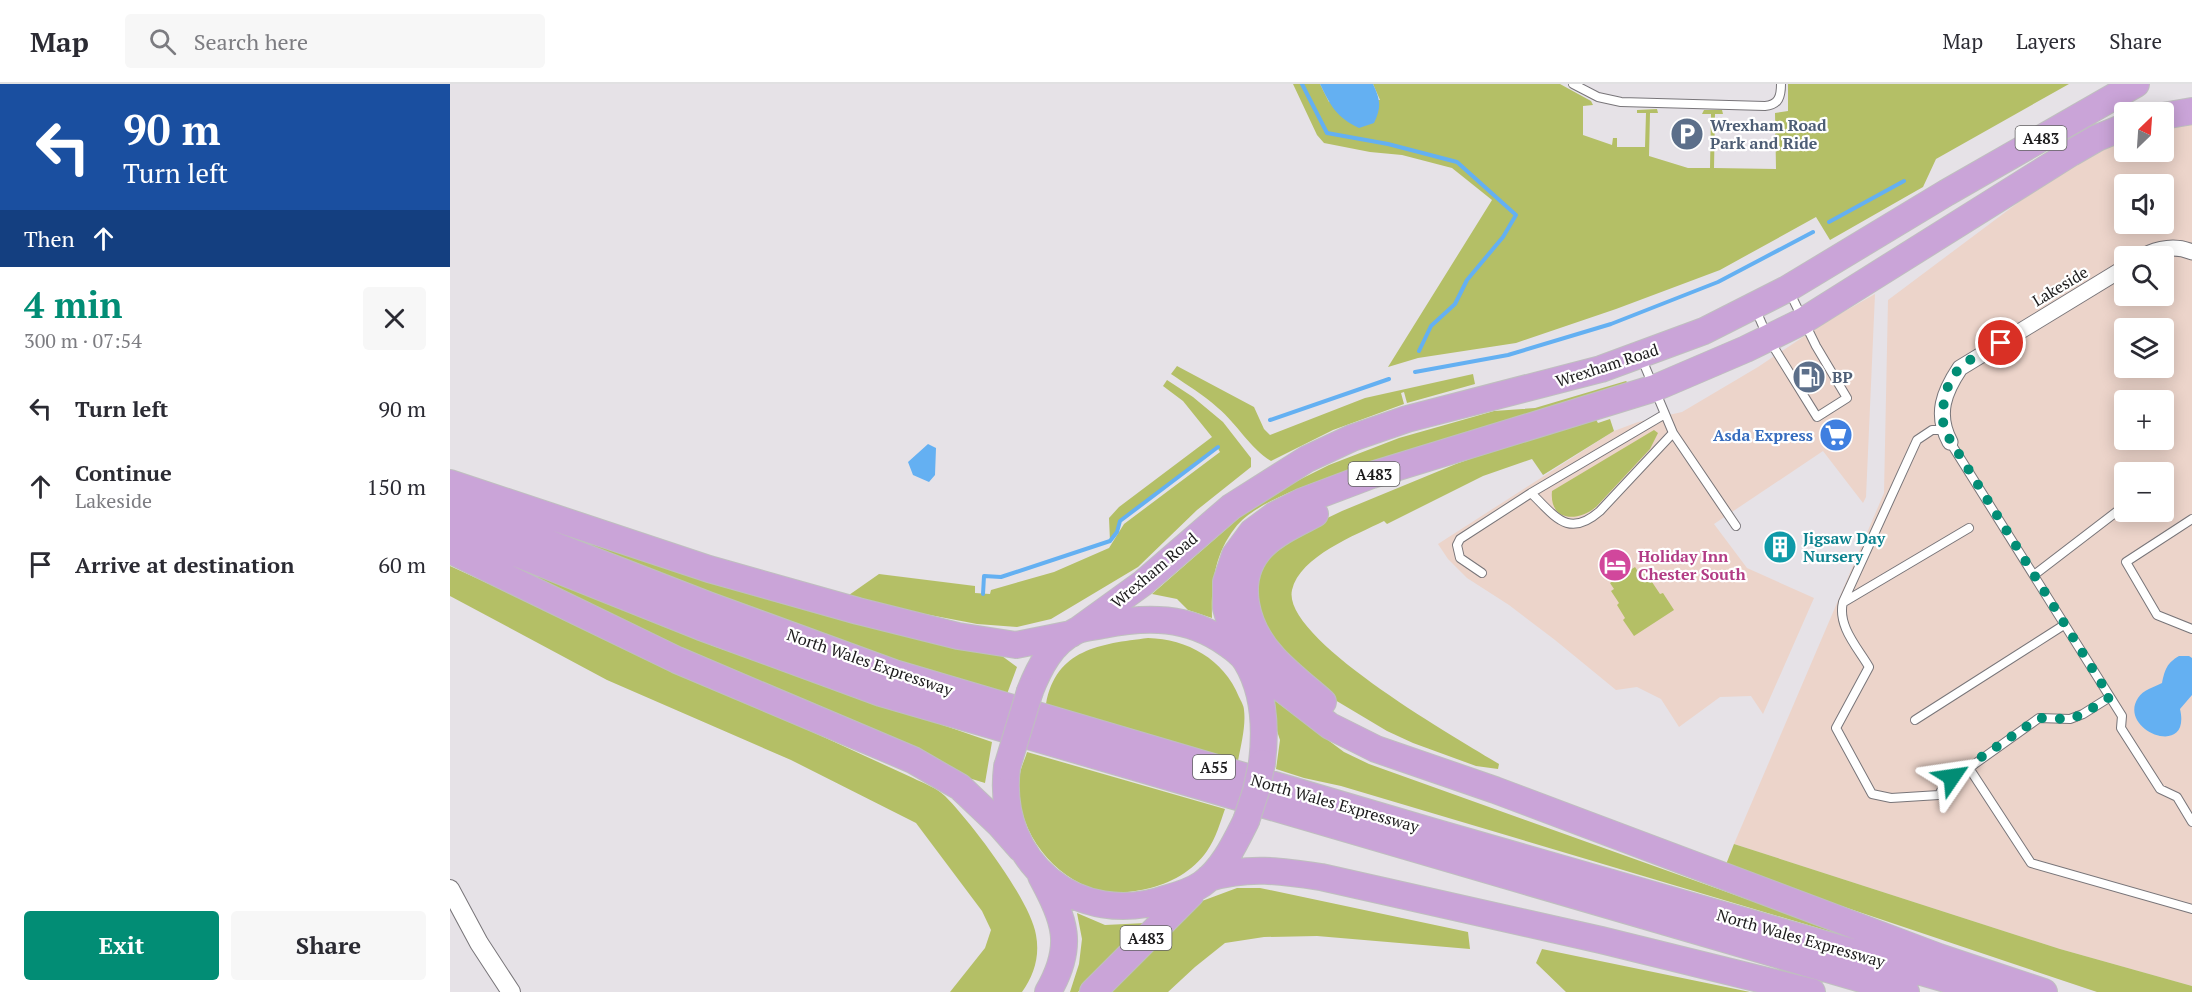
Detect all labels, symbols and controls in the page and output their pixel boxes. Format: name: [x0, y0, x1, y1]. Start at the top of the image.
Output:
search box: [125, 14, 545, 68]
text: Map: [30, 23, 89, 60]
icon: search: [146, 25, 179, 58]
text: Search here: [194, 27, 308, 56]
text: Map: [1942, 27, 1983, 55]
text: Layers: [2016, 27, 2076, 55]
text: Share: [2109, 27, 2162, 55]
text: 90 m: [123, 101, 221, 157]
north arrow: [2114, 102, 2174, 162]
map controls: [2114, 102, 2174, 522]
icon: left: [24, 108, 102, 186]
place label: Wrexham Road Park and Ride: [1710, 114, 1827, 154]
parking icon: Wrexham Road Park and Ride: [1669, 116, 1705, 152]
road number: A483: [2016, 126, 2066, 150]
text: Turn left: [123, 155, 228, 191]
button: sound: [2114, 174, 2174, 234]
icon: ahead: [87, 222, 120, 255]
text: Then: [24, 224, 75, 253]
button: search: [2114, 246, 2174, 306]
street label: Lakeside: [2028, 261, 2092, 311]
text: 4 min: [24, 281, 122, 328]
button: close: [363, 287, 426, 350]
pin: [1975, 317, 2026, 368]
button: layers: [2114, 318, 2174, 378]
icon: arrive: [1984, 326, 2017, 359]
text: 300 m · 07:54: [24, 327, 142, 354]
street label: Wrexham Road: [1553, 338, 1661, 392]
fuel station icon: BP: [1791, 359, 1827, 395]
place label: BP: [1832, 366, 1853, 388]
button: +: [2114, 390, 2174, 450]
icon: left: [24, 392, 57, 425]
text: Turn left: [75, 394, 168, 423]
text: 90 m: [378, 394, 426, 423]
supermarket icon: Asda Express: [1818, 417, 1854, 453]
place label: Asda Express: [1713, 424, 1813, 446]
text: Continue: [75, 458, 172, 487]
road number: A483: [1348, 462, 1400, 486]
button: −: [2114, 462, 2174, 522]
icon: ahead: [24, 470, 57, 503]
text: 150 m: [366, 472, 426, 501]
text: Lakeside: [75, 487, 152, 514]
street label: Wrexham Road: [1106, 527, 1202, 613]
place label: Jigsaw Day Nursery: [1803, 527, 1886, 567]
building icon: Jigsaw Day Nursery: [1762, 529, 1798, 565]
place label: Holiday Inn Chester South: [1638, 545, 1746, 585]
hotel icon: Holiday Inn Chester South: [1597, 547, 1633, 583]
icon: arrive: [24, 548, 57, 581]
text: Arrive at destination: [75, 550, 294, 579]
text: 60 m: [378, 550, 426, 579]
street label: North Wales Expressway: [784, 623, 957, 701]
position arrow: [1920, 745, 1984, 809]
road number: A55: [1193, 755, 1235, 779]
street label: North Wales Expressway: [1248, 768, 1423, 838]
street label: North Wales Expressway: [1714, 903, 1889, 973]
button: Exit: [24, 911, 219, 980]
button: Share: [231, 911, 426, 980]
road number: A483: [1120, 926, 1172, 950]

